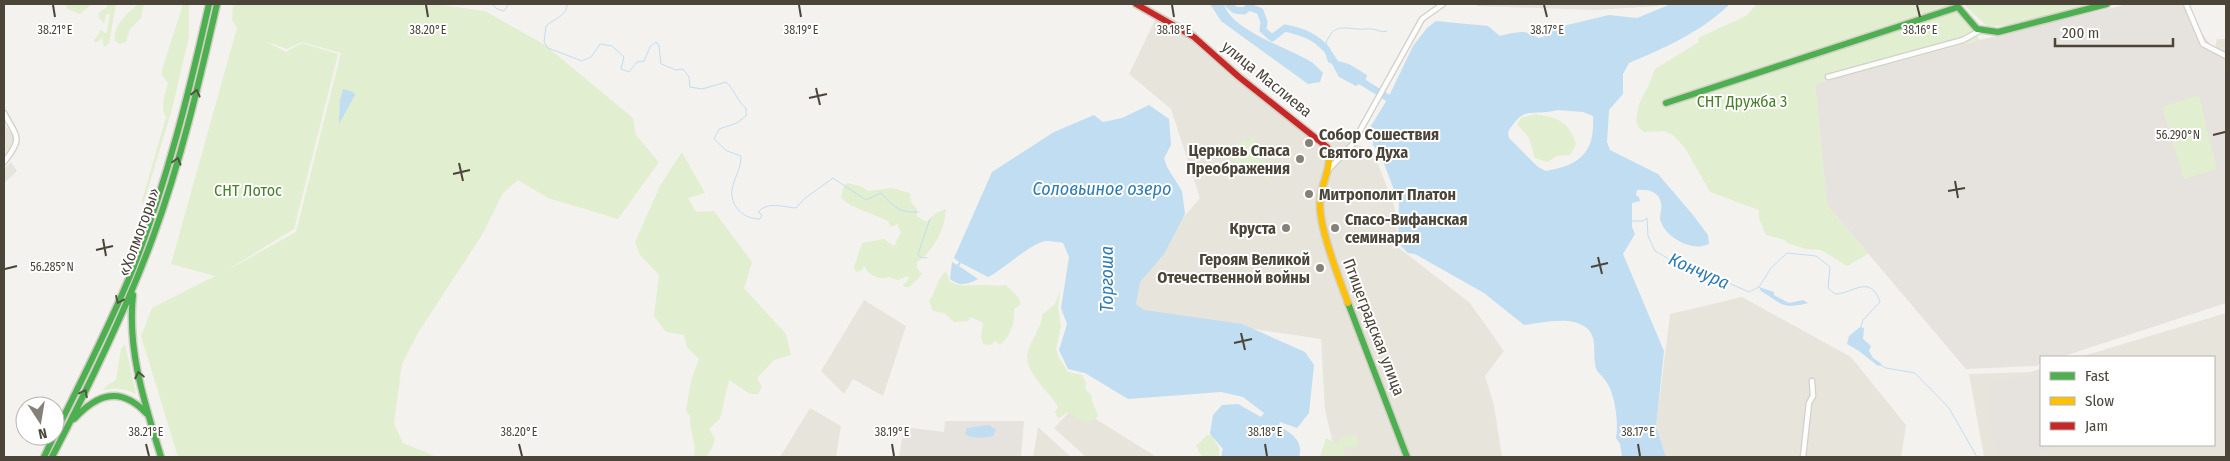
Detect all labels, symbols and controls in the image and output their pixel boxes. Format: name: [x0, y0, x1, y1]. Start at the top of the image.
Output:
scale bar: [2055, 15, 2172, 47]
text: 38.21°E: [38, 23, 73, 37]
text: 38.20°E: [410, 23, 447, 37]
text: 38.19°E: [784, 23, 819, 37]
text: 38.18°E: [1157, 23, 1192, 37]
text: 38.17°E: [1530, 23, 1564, 37]
text: 38.16°E: [1903, 23, 1938, 37]
text: 200 m: [2062, 24, 2099, 42]
street label: улица Маслиева: [1218, 37, 1316, 121]
one-way arrow: [190, 88, 201, 97]
park label: СНТ Дружба 3: [1697, 92, 1787, 111]
place label: Собор Сошествия Святого Духа: [1319, 125, 1439, 162]
text: 56.290°N: [2156, 128, 2200, 142]
marker: Собор Сошествия Святого Духа: [1303, 137, 1315, 149]
place label: Церковь Спаса Преображения: [1186, 141, 1290, 178]
marker: Церковь Спаса Преображения: [1294, 153, 1306, 165]
one-way arrow: [172, 158, 182, 166]
water label: Соловьиное озеро: [1032, 178, 1172, 200]
park label: СНТ Лотос: [214, 181, 282, 200]
street label: «Холмогоры»: [114, 185, 164, 279]
place label: Митрополит Платон: [1319, 185, 1456, 204]
marker: Митрополит Платон: [1303, 188, 1315, 200]
place label: Спасо-Вифанская семинария: [1345, 210, 1468, 247]
place label: Круста: [1230, 219, 1276, 238]
marker: Круста: [1280, 222, 1292, 234]
marker: Спасо-Вифанская семинария: [1329, 222, 1341, 234]
water label: Торгоша: [1096, 246, 1118, 312]
water label: Кончура: [1665, 248, 1733, 294]
place label: Героям Великой Отечественной войны: [1157, 250, 1310, 287]
street label: Птицеградская улица: [1339, 256, 1409, 398]
text: 56.285°N: [30, 260, 74, 274]
marker: Героям Великой Отечественной войны: [1314, 262, 1326, 274]
one-way arrow: [115, 295, 125, 304]
legend: [2040, 356, 2215, 446]
text: Fast: [2085, 367, 2109, 385]
one-way arrow: [134, 370, 145, 379]
one-way arrow: [77, 389, 88, 398]
text: Slow: [2085, 392, 2114, 410]
north arrow: [15, 396, 65, 446]
text: Jam: [2085, 417, 2108, 435]
text: N: [37, 424, 48, 442]
text: 38.21°E: [129, 425, 164, 439]
text: 38.20°E: [501, 425, 538, 439]
text: 38.19°E: [875, 425, 910, 439]
text: 38.18°E: [1248, 425, 1283, 439]
text: 38.17°E: [1621, 425, 1655, 439]

